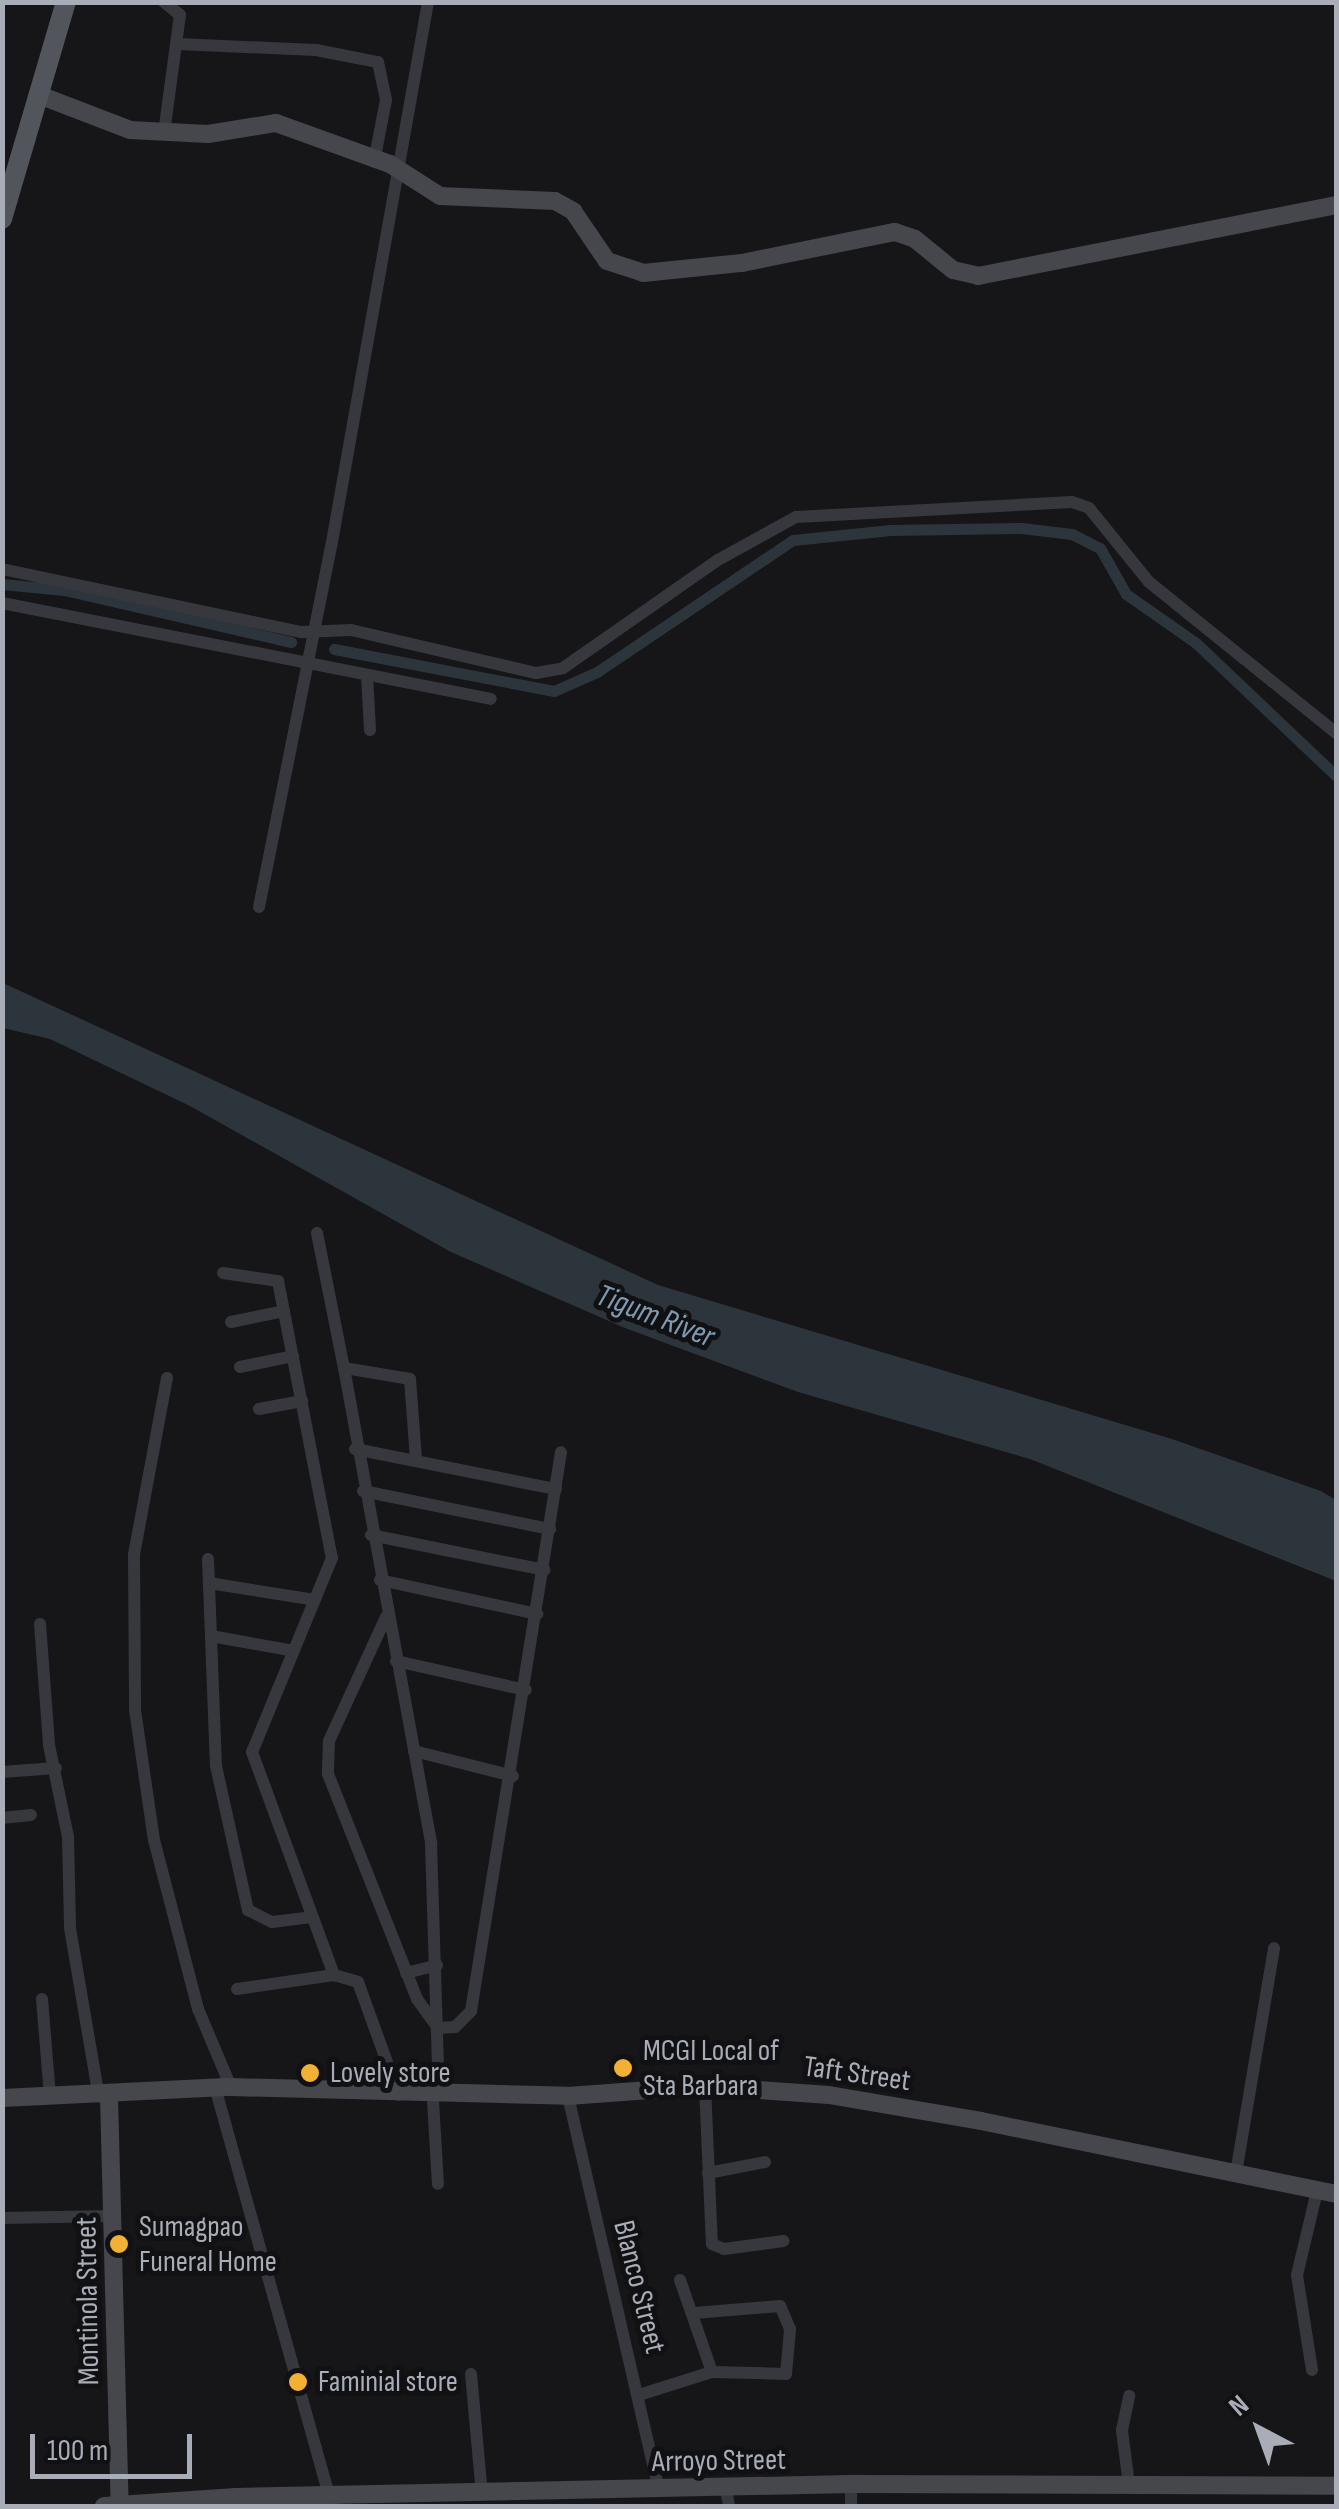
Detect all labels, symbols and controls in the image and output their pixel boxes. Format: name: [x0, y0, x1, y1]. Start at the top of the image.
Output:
water label: Tigum River: [591, 1277, 719, 1357]
place label: MCGI Local of Sta Barbara: [643, 2033, 779, 2104]
street label: Taft Street: [801, 2049, 913, 2099]
place label: Lovely store: [330, 2055, 451, 2091]
marker: MCGI Local of Sta Barbara: [612, 2057, 634, 2079]
marker: Lovely store: [299, 2062, 321, 2084]
place label: Sumagpao Funeral Home: [139, 2209, 277, 2280]
street label: Montinola Street: [69, 2216, 107, 2386]
street label: Blanco Street: [605, 2217, 673, 2357]
marker: Sumagpao Funeral Home: [108, 2233, 130, 2255]
place label: Faminial store: [318, 2364, 458, 2400]
marker: Faminial store: [287, 2371, 309, 2393]
north arrow: [1209, 2379, 1309, 2479]
text: N: [1223, 2389, 1255, 2423]
scale bar: [35, 2414, 198, 2476]
text: 100 m: [47, 2433, 108, 2469]
street label: Arroyo Street: [652, 2442, 786, 2480]

